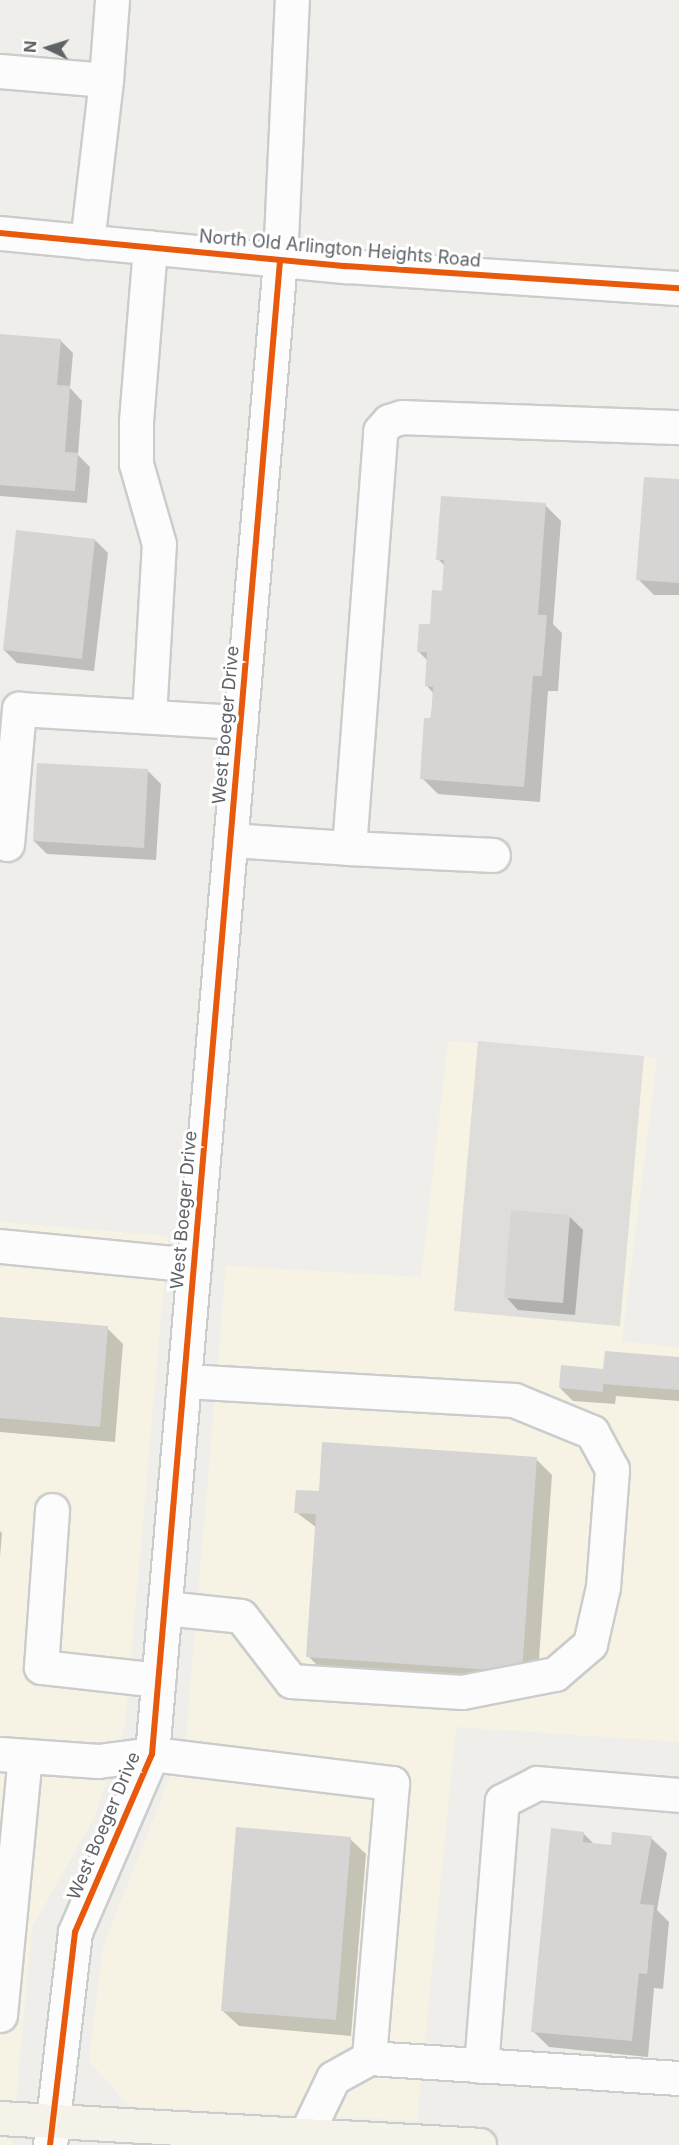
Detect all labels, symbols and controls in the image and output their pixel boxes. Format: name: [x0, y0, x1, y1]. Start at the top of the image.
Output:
north arrow: [18, 18, 78, 78]
text: N: [20, 40, 40, 54]
street label: North Old Arlington Heights Road: [198, 226, 482, 272]
street label: West Boeger Drive: [208, 645, 244, 805]
street label: West Boeger Drive: [166, 1130, 202, 1290]
street label: West Boeger Drive: [63, 1749, 145, 1903]

